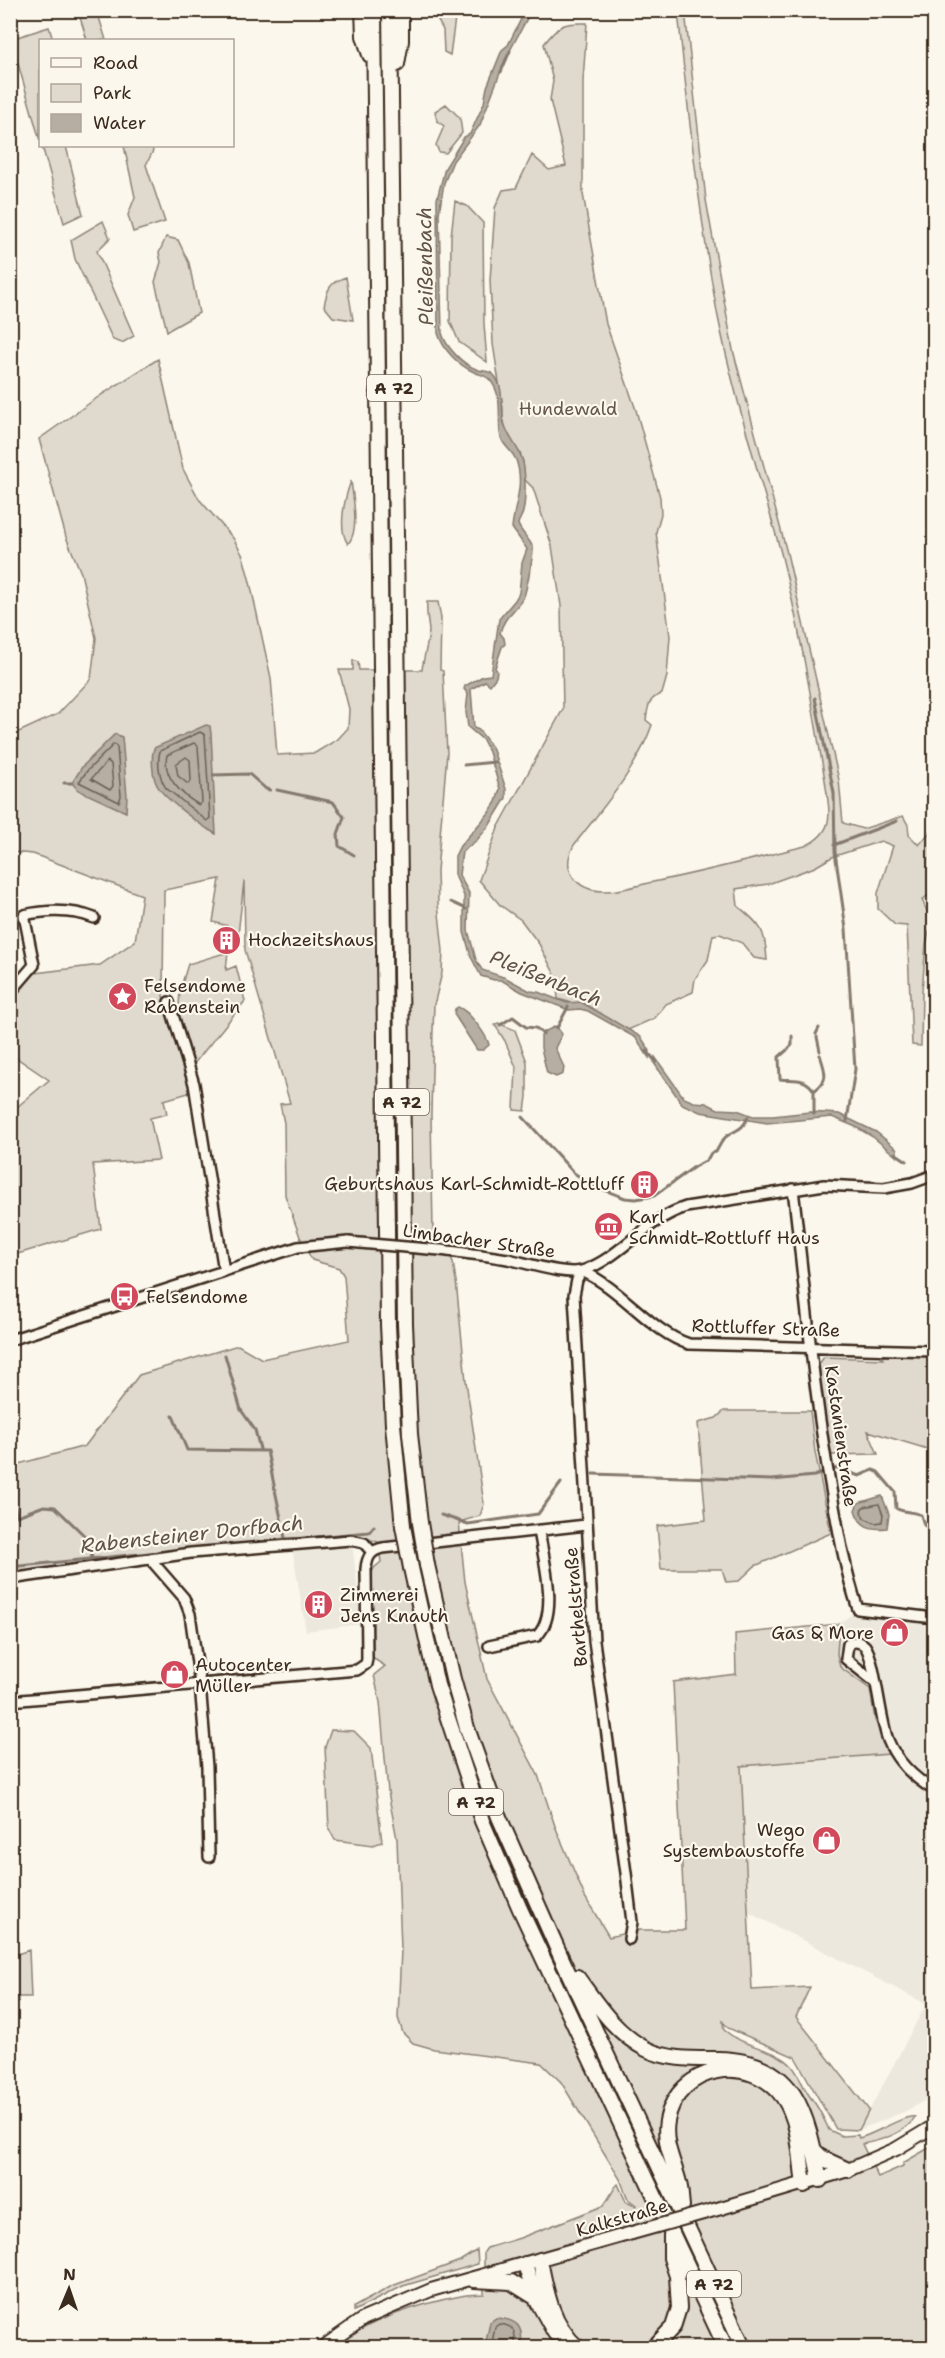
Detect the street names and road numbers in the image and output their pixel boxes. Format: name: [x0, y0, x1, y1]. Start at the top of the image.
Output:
road number: A 72: [367, 375, 421, 401]
road number: A 72: [375, 1089, 429, 1115]
street label: Limbacher Straße: [401, 1218, 557, 1264]
street label: Rottluffer Straße: [691, 1313, 841, 1343]
street label: Kastanienstraße: [819, 1364, 863, 1508]
street label: Barthelstraße: [559, 1546, 593, 1668]
road number: A 72: [449, 1789, 503, 1815]
street label: Kalkstraße: [573, 2193, 671, 2243]
road number: A 72: [687, 2271, 741, 2297]

